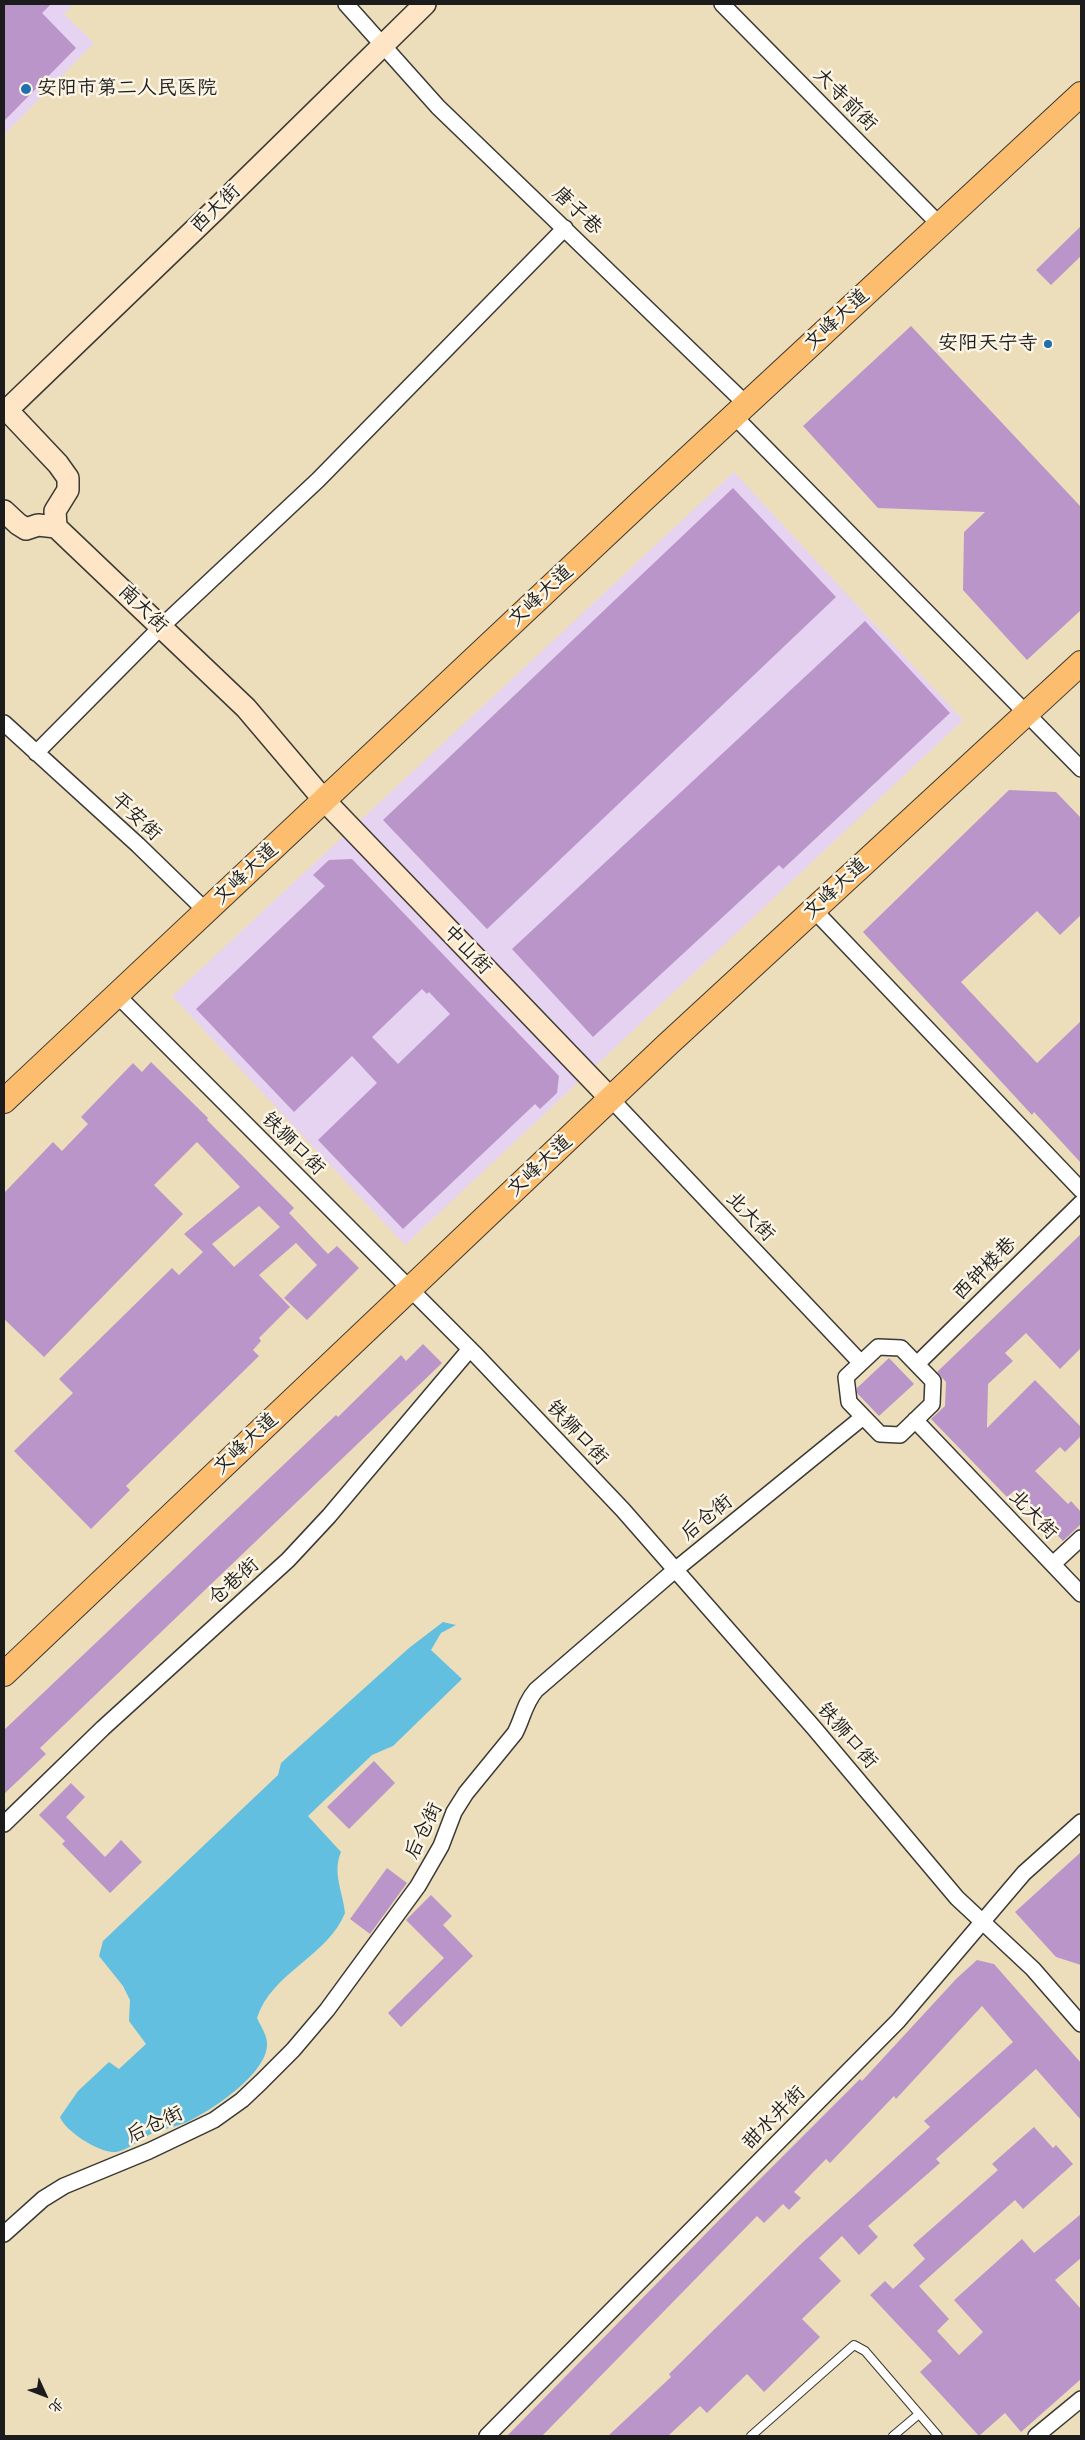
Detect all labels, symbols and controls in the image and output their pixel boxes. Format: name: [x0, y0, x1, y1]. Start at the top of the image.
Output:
street label: 大寺前街: [808, 63, 882, 137]
place label: 安阳市第二人民医院: [37, 77, 217, 101]
marker: 安阳市第二人民医院: [19, 82, 33, 96]
street label: 西大街: [186, 180, 246, 238]
street label: 唐子巷: [547, 182, 607, 240]
street label: 文峰大道: [800, 284, 874, 356]
place label: 安阳天宁寺: [938, 332, 1038, 356]
marker: 安阳天宁寺: [1042, 338, 1054, 350]
street label: 文峰大道: [504, 560, 578, 632]
street label: 南大街: [113, 580, 173, 638]
street label: 平安街: [106, 788, 166, 846]
street label: 文峰大道: [209, 838, 283, 910]
street label: 文峰大道: [799, 853, 873, 925]
street label: 中山街: [438, 920, 496, 980]
street label: 铁狮口街: [256, 1107, 330, 1181]
street label: 文峰大道: [503, 1130, 577, 1202]
street label: 北大街: [721, 1187, 779, 1247]
street label: 西钟楼巷: [948, 1232, 1022, 1306]
street label: 铁狮口街: [541, 1396, 613, 1470]
street label: 文峰大道: [209, 1408, 283, 1480]
street label: 北大街: [1004, 1485, 1062, 1545]
street label: 后仓街: [676, 1490, 738, 1546]
street label: 仓巷街: [204, 1553, 264, 1611]
street label: 铁狮口街: [812, 1698, 882, 1774]
street label: 后仓街: [400, 1799, 448, 1863]
street label: 甜水井街: [737, 2081, 811, 2155]
street label: 后仓街: [123, 2101, 187, 2149]
north arrow: [20, 2370, 70, 2420]
text: 北: [45, 2395, 67, 2416]

